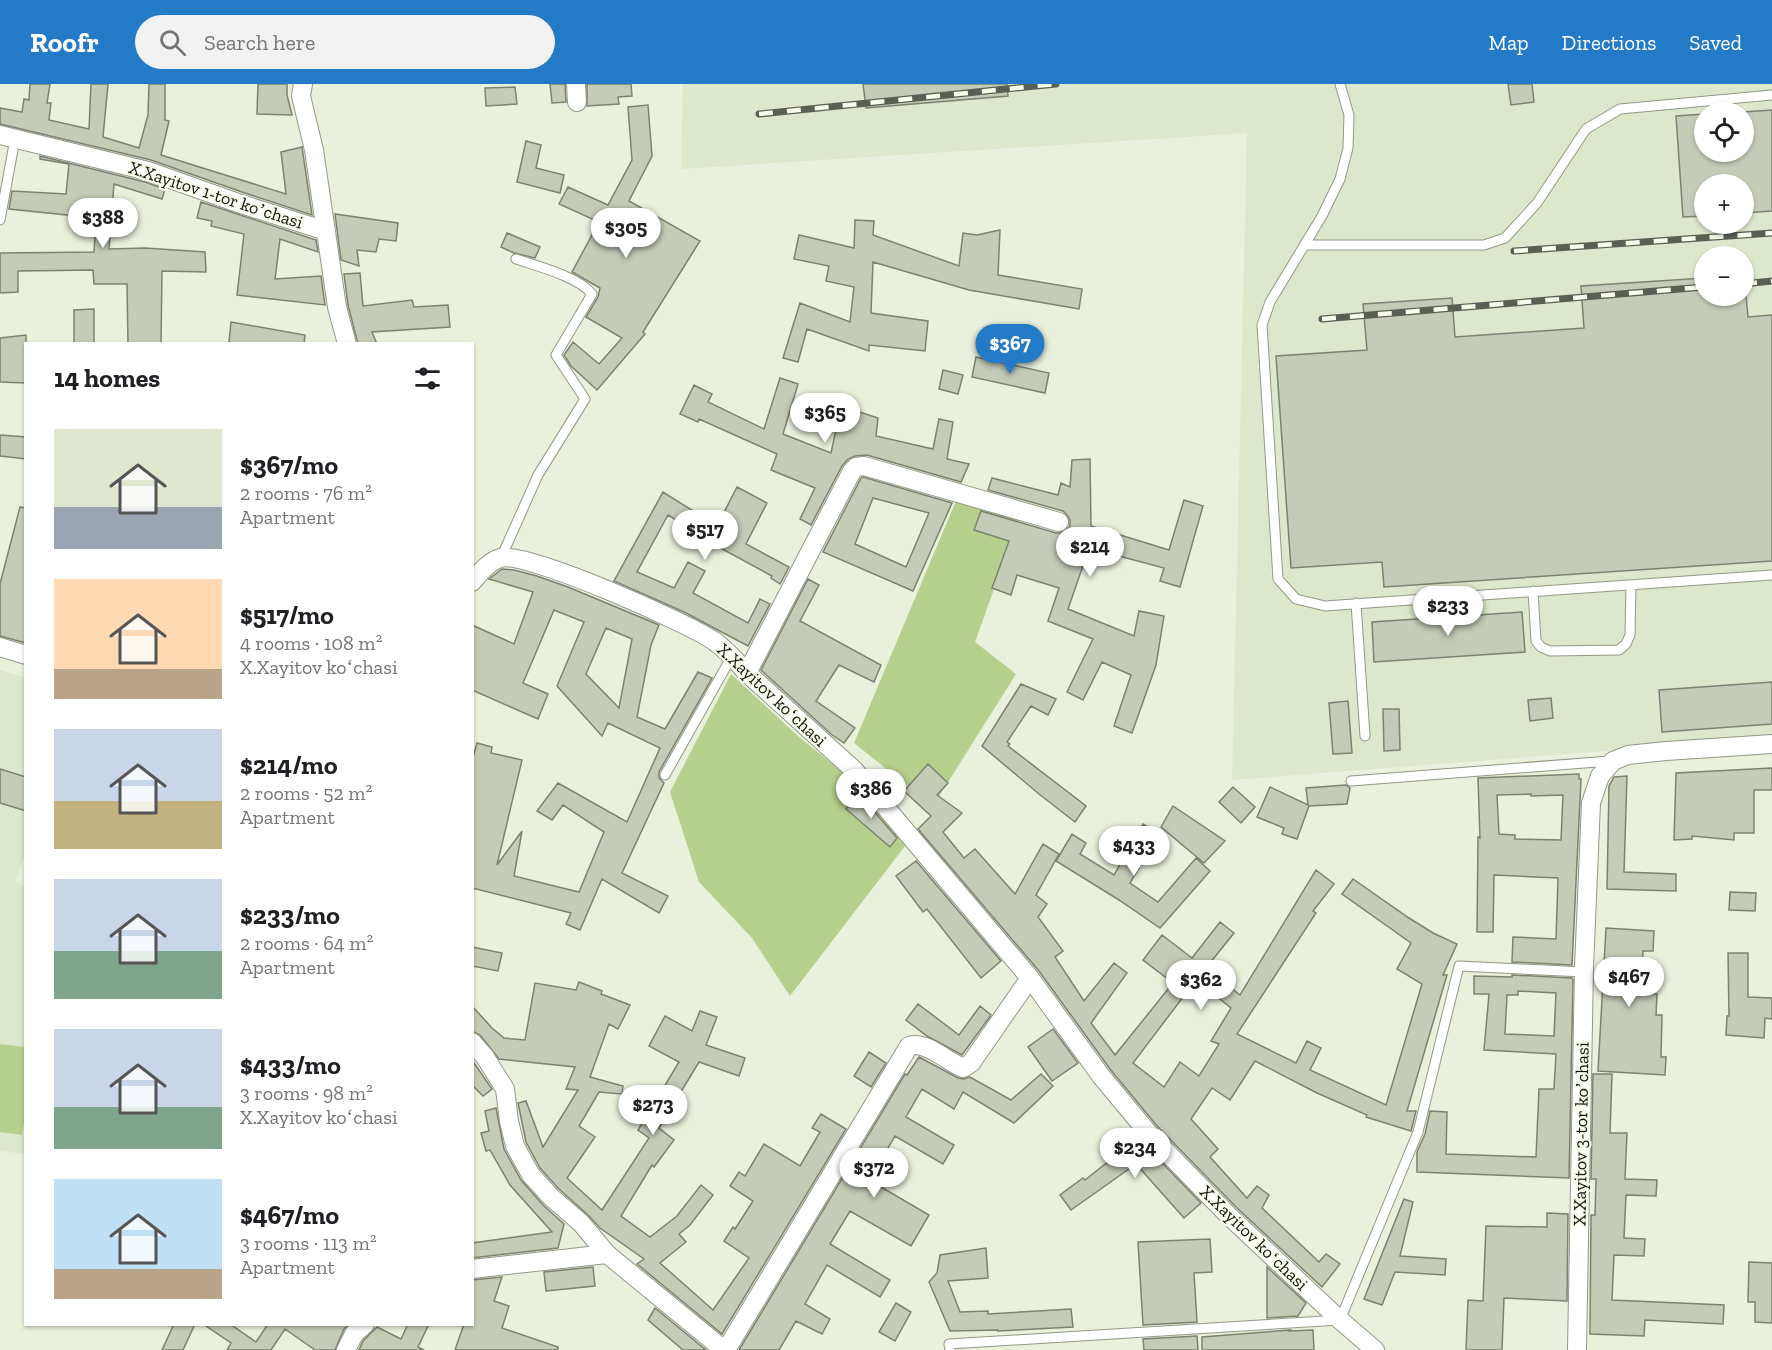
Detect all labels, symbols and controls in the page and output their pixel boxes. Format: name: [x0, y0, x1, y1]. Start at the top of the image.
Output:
search box: [135, 15, 555, 69]
text: Roofr: [30, 26, 99, 59]
icon: search: [156, 26, 189, 59]
text: Search here: [204, 29, 315, 56]
text: Map: [1489, 30, 1529, 55]
text: Directions: [1562, 30, 1656, 55]
text: Saved: [1689, 30, 1742, 55]
map controls: [1694, 102, 1754, 306]
button: locate: [1694, 102, 1754, 162]
street label: X.Xayitov 1-tor koʼchasi: [126, 156, 306, 234]
button: +: [1694, 174, 1754, 234]
pin: $388: [67, 198, 139, 249]
text: $388: [82, 205, 124, 229]
pin: $305: [590, 208, 662, 259]
text: $305: [605, 215, 647, 239]
button: −: [1694, 246, 1754, 306]
pin: $367: [974, 324, 1046, 375]
text: $367: [989, 331, 1031, 355]
text: 14 homes: [54, 362, 160, 394]
icon: filters: [411, 362, 444, 395]
pin: $365: [789, 393, 861, 444]
text: $365: [804, 400, 846, 424]
text: $367/mo: [240, 449, 338, 481]
icon: home: [102, 453, 174, 525]
text: 2 rooms · 76 m²: [240, 481, 372, 505]
text: Apartment: [240, 505, 335, 529]
pin: $517: [669, 510, 741, 561]
text: $517: [686, 517, 724, 541]
pin: $214: [1054, 527, 1126, 578]
text: $214: [1070, 534, 1110, 558]
pin: $233: [1412, 586, 1484, 637]
text: $233: [1427, 593, 1469, 617]
text: $517/mo: [240, 599, 334, 631]
icon: home: [102, 603, 174, 675]
text: 4 rooms · 108 m²: [240, 631, 382, 655]
street label: X.Xayitov koʻchasi: [713, 639, 831, 751]
text: X.Xayitov koʻchasi: [240, 655, 398, 679]
text: $214/mo: [240, 749, 337, 781]
icon: home: [102, 753, 174, 825]
pin: $386: [835, 769, 907, 820]
text: $386: [850, 776, 892, 800]
text: 2 rooms · 52 m²: [240, 781, 373, 805]
text: Apartment: [240, 805, 335, 829]
pin: $433: [1098, 826, 1170, 877]
text: $433: [1113, 833, 1155, 857]
text: $233/mo: [240, 899, 340, 931]
icon: home: [102, 903, 174, 975]
text: 2 rooms · 64 m²: [240, 931, 373, 955]
text: Apartment: [240, 955, 335, 979]
pin: $467: [1593, 957, 1665, 1008]
pin: $362: [1165, 960, 1237, 1011]
text: $467: [1608, 964, 1650, 988]
text: $362: [1180, 967, 1222, 991]
street label: X.Xayitov 3-tor koʼchasi: [1568, 1042, 1594, 1226]
text: $433/mo: [240, 1049, 341, 1081]
icon: home: [102, 1053, 174, 1125]
text: 3 rooms · 98 m²: [240, 1081, 373, 1105]
pin: $273: [617, 1085, 689, 1136]
text: $273: [632, 1092, 674, 1116]
text: X.Xayitov koʻchasi: [240, 1105, 398, 1129]
pin: $234: [1099, 1128, 1171, 1179]
text: $234: [1114, 1135, 1156, 1159]
pin: $372: [838, 1148, 910, 1199]
text: $372: [853, 1155, 895, 1179]
street label: X.Xayitov koʻchasi: [1195, 1181, 1313, 1295]
text: $467/mo: [240, 1199, 339, 1231]
icon: home: [102, 1203, 174, 1275]
text: 3 rooms · 113 m²: [240, 1231, 377, 1255]
text: Apartment: [240, 1255, 335, 1279]

